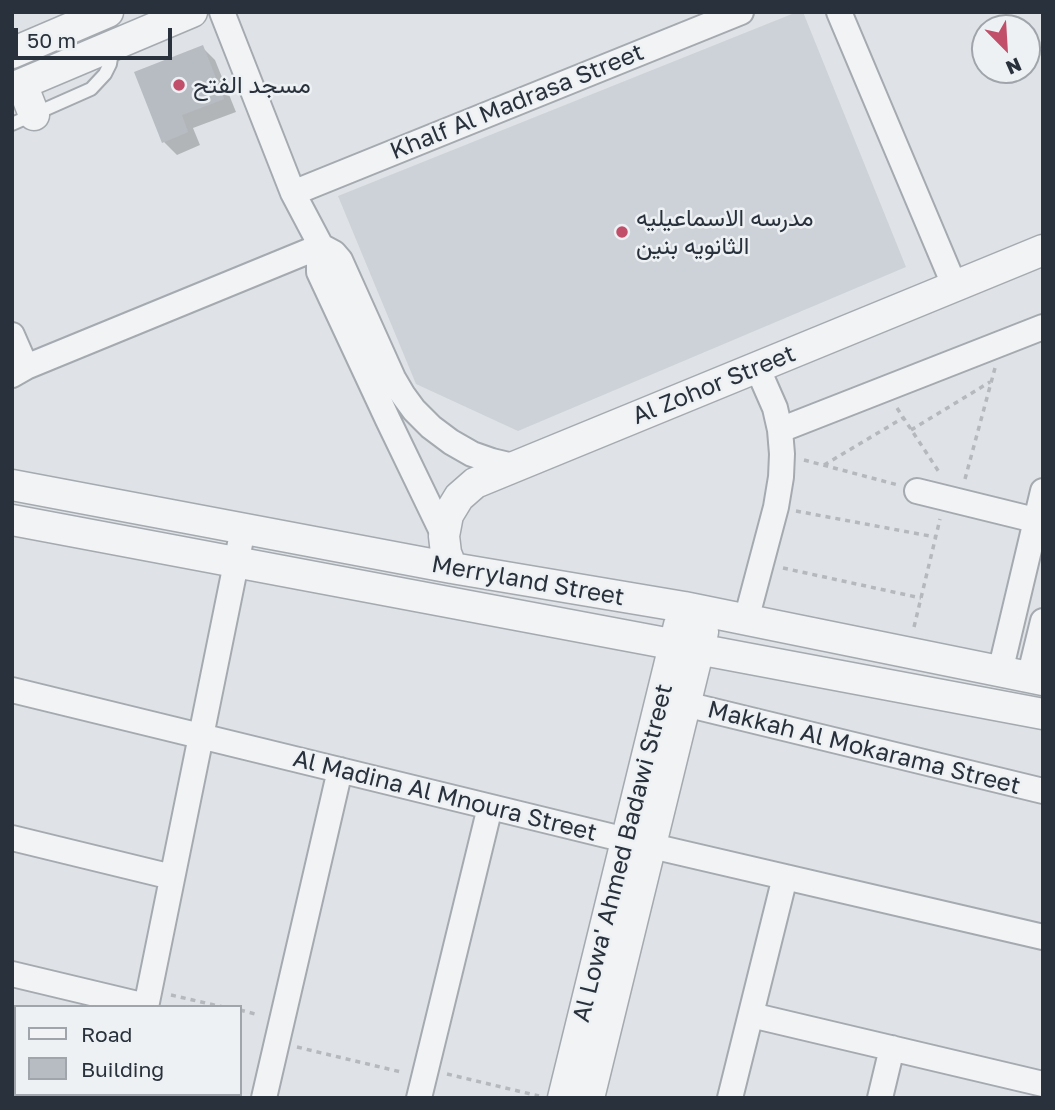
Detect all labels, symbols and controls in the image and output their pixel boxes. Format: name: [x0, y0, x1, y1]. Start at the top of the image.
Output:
scale bar: [18, 14, 175, 58]
north arrow: [971, 14, 1041, 84]
text: 50 m: [27, 27, 76, 53]
street label: Khalf Al Madrasa Street: [386, 38, 648, 166]
text: N: [1003, 53, 1025, 80]
place label: مسجد الفتح: [193, 71, 311, 99]
marker: مسجد الفتح: [171, 77, 187, 93]
place label: مدرسه الاسماعيليه الثانويه بنين: [636, 204, 813, 260]
marker: مدرسه الاسماعيليه الثانويه بنين: [614, 224, 630, 240]
street label: Al Zohor Street: [628, 339, 800, 431]
street label: Merryland Street: [429, 550, 627, 612]
street label: Al Lowa' Ahmed Badawi Street: [567, 681, 679, 1025]
street label: Makkah Al Mokarama Street: [705, 695, 1023, 801]
street label: Al Madina Al Mnoura Street: [290, 744, 600, 848]
legend: [14, 1005, 242, 1096]
text: Road: [81, 1021, 132, 1047]
text: Building: [81, 1056, 164, 1082]

